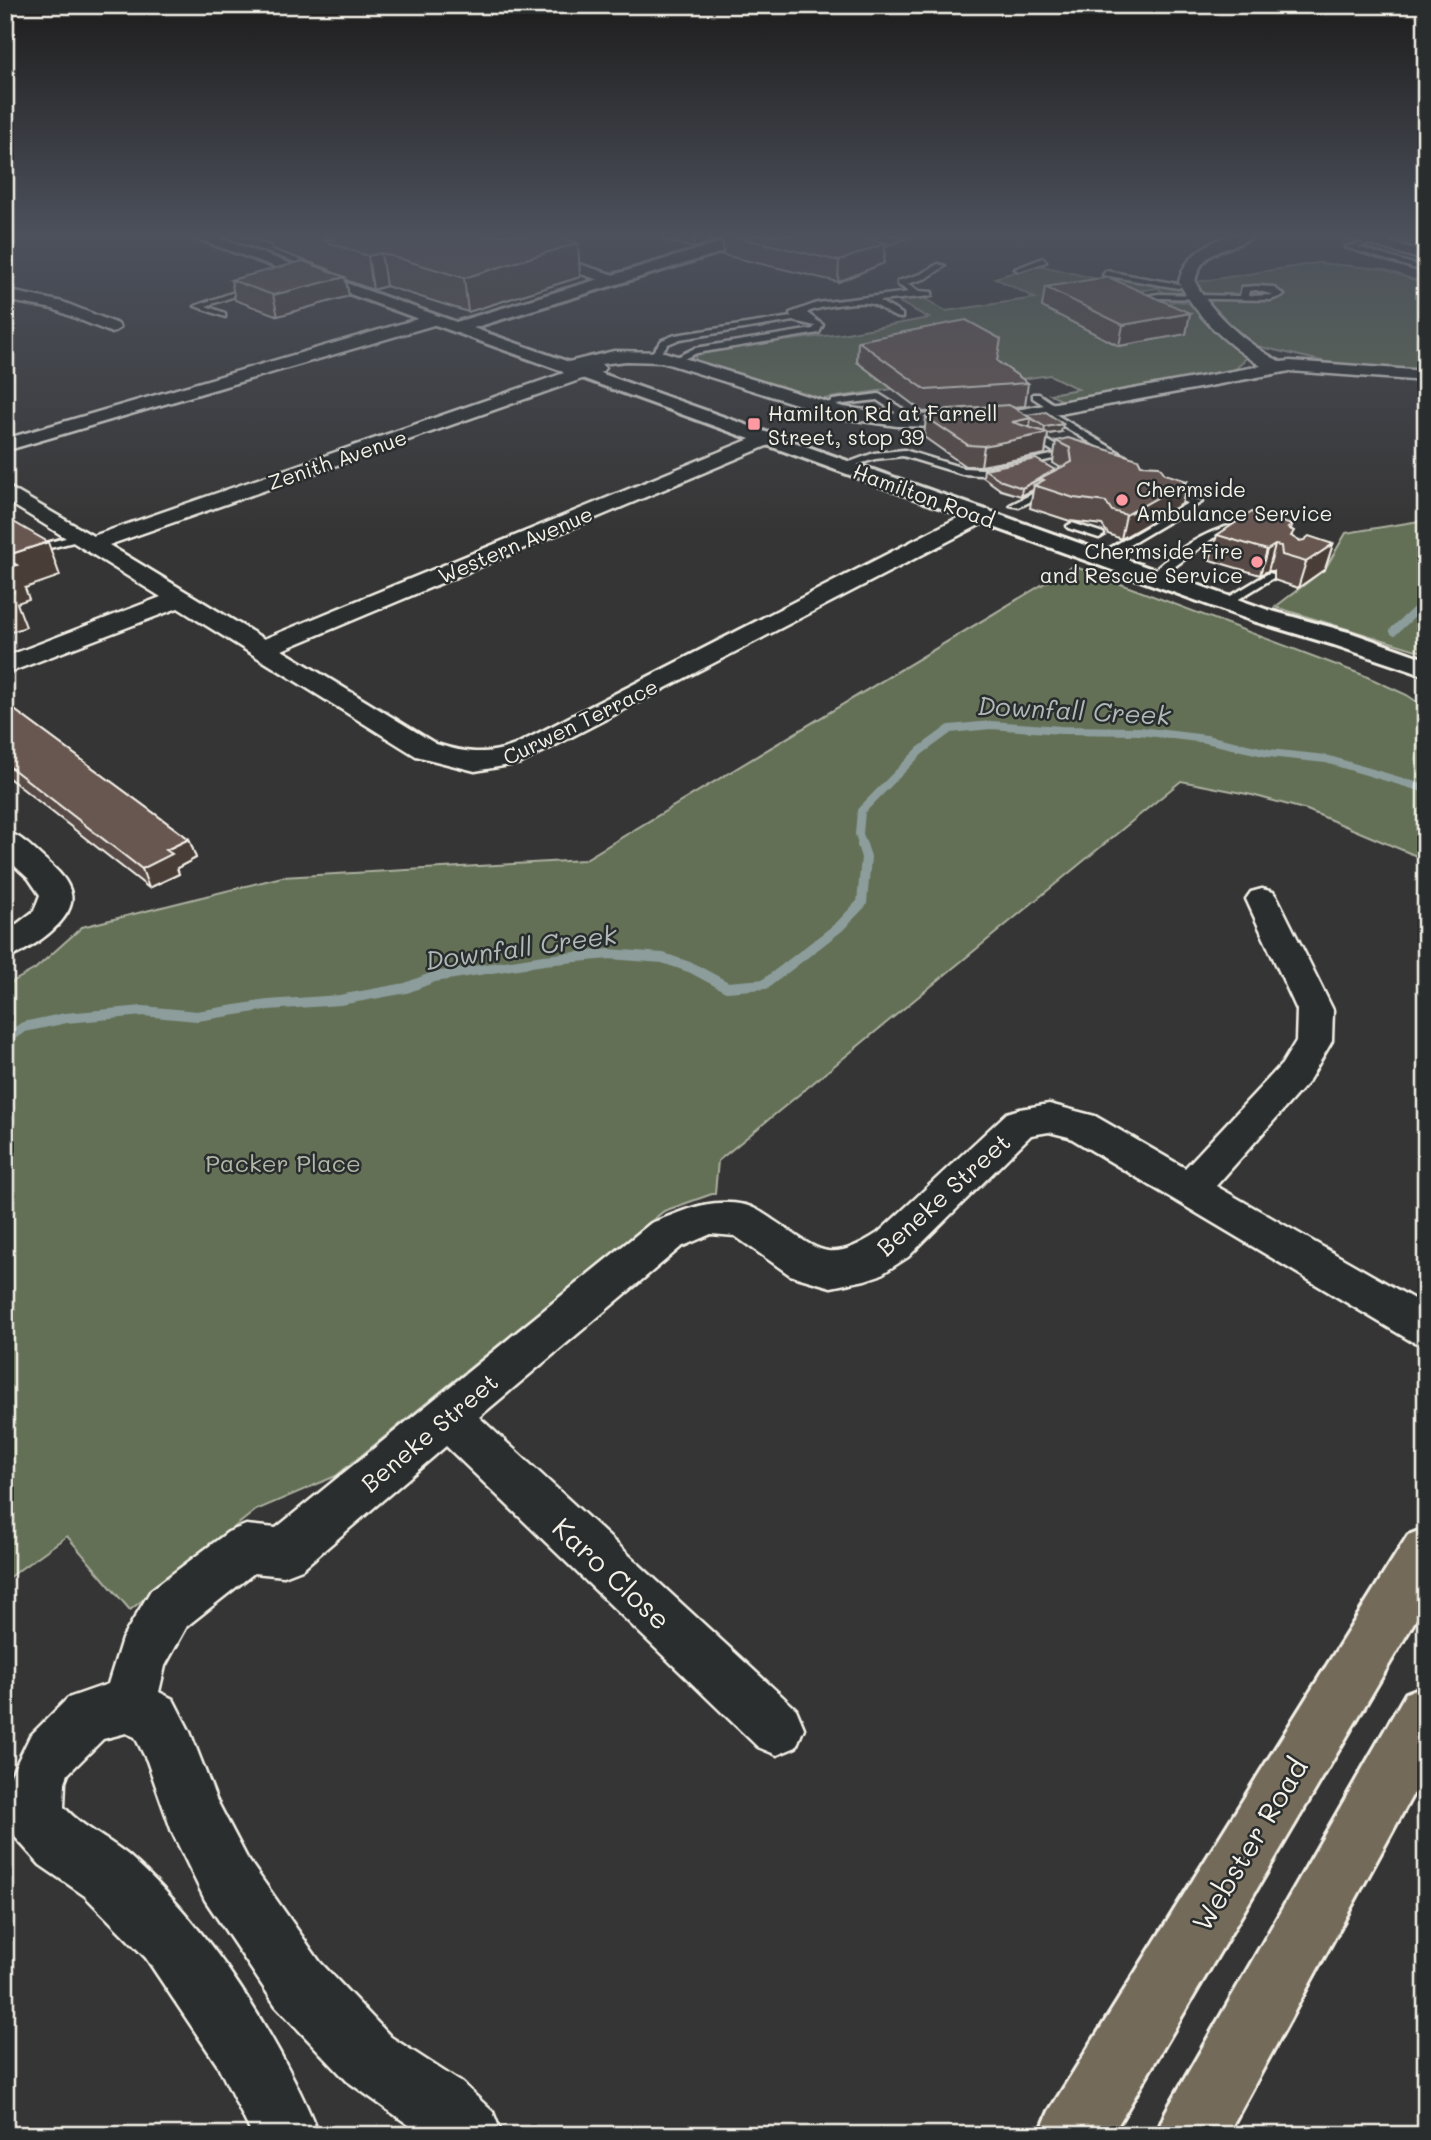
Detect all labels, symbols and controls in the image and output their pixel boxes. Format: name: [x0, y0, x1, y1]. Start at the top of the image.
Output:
place label: Hamilton Rd at Farnell Street, stop 39: [768, 399, 998, 450]
marker: Hamilton Rd at Farnell Street, stop 39: [746, 416, 762, 432]
street label: Zenith Avenue: [264, 423, 410, 495]
street label: Hamilton Road: [849, 457, 999, 533]
place label: Chermside Ambulance Service: [1136, 475, 1332, 526]
marker: Chermside Ambulance Service: [1114, 492, 1130, 508]
street label: Western Avenue: [434, 499, 596, 589]
place label: Chermside Fire and Rescue Service: [1040, 537, 1243, 588]
marker: Chermside Fire and Rescue Service: [1249, 554, 1265, 570]
street label: Curwen Terrace: [498, 672, 662, 770]
water label: Downfall Creek: [977, 688, 1173, 732]
water label: Downfall Creek: [423, 917, 620, 977]
street label: Beneke Street: [870, 1126, 1016, 1262]
park label: Packer Place: [205, 1147, 361, 1178]
street label: Beneke Street: [354, 1366, 504, 1498]
street label: Karo Close: [545, 1509, 679, 1637]
street label: Webster Road: [1183, 1751, 1315, 1937]

